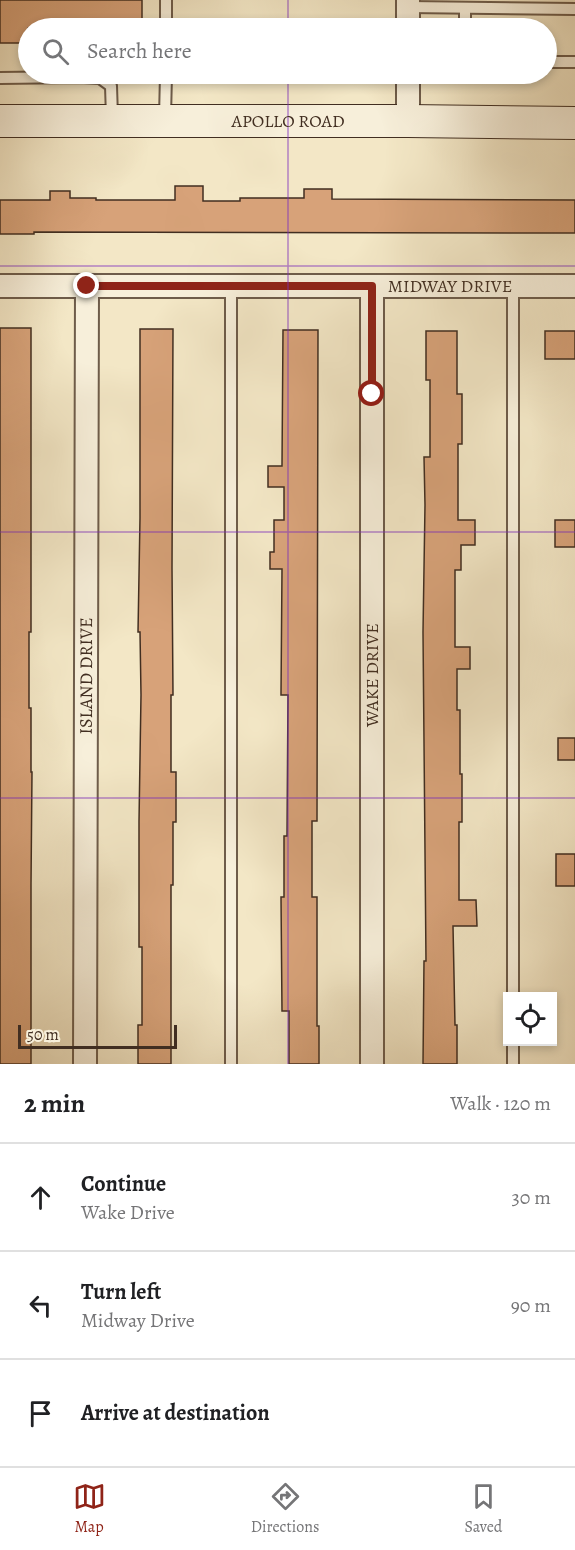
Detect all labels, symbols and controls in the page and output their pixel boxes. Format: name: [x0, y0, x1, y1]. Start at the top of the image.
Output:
search box: [18, 18, 557, 84]
icon: search: [39, 35, 72, 68]
text: Search here: [87, 36, 192, 66]
street label: APOLLO ROAD: [230, 109, 345, 133]
route end: [73, 272, 99, 298]
street label: MIDWAY DRIVE: [388, 274, 512, 298]
route start: [358, 380, 384, 406]
street label: ISLAND DRIVE: [74, 617, 98, 735]
street label: WAKE DRIVE: [360, 623, 384, 728]
map controls: [503, 992, 557, 1046]
button: locate: [503, 992, 557, 1046]
scale bar: [18, 1022, 177, 1050]
text: 50 m: [27, 1024, 59, 1046]
text: 2 min: [24, 1086, 85, 1121]
text: Walk · 120 m: [450, 1090, 551, 1117]
text: Continue: [81, 1169, 166, 1199]
icon: ahead: [24, 1181, 57, 1214]
text: 30 m: [511, 1184, 551, 1211]
text: Wake Drive: [81, 1199, 175, 1226]
text: Turn left: [81, 1277, 161, 1307]
icon: left: [24, 1289, 57, 1322]
text: 90 m: [511, 1292, 551, 1319]
text: Midway Drive: [81, 1307, 195, 1334]
icon: arrive: [24, 1397, 57, 1430]
text: Arrive at destination: [81, 1398, 270, 1428]
tab: Map: [73, 1480, 106, 1538]
tab: Directions: [251, 1480, 319, 1538]
tab: Saved: [464, 1480, 502, 1538]

